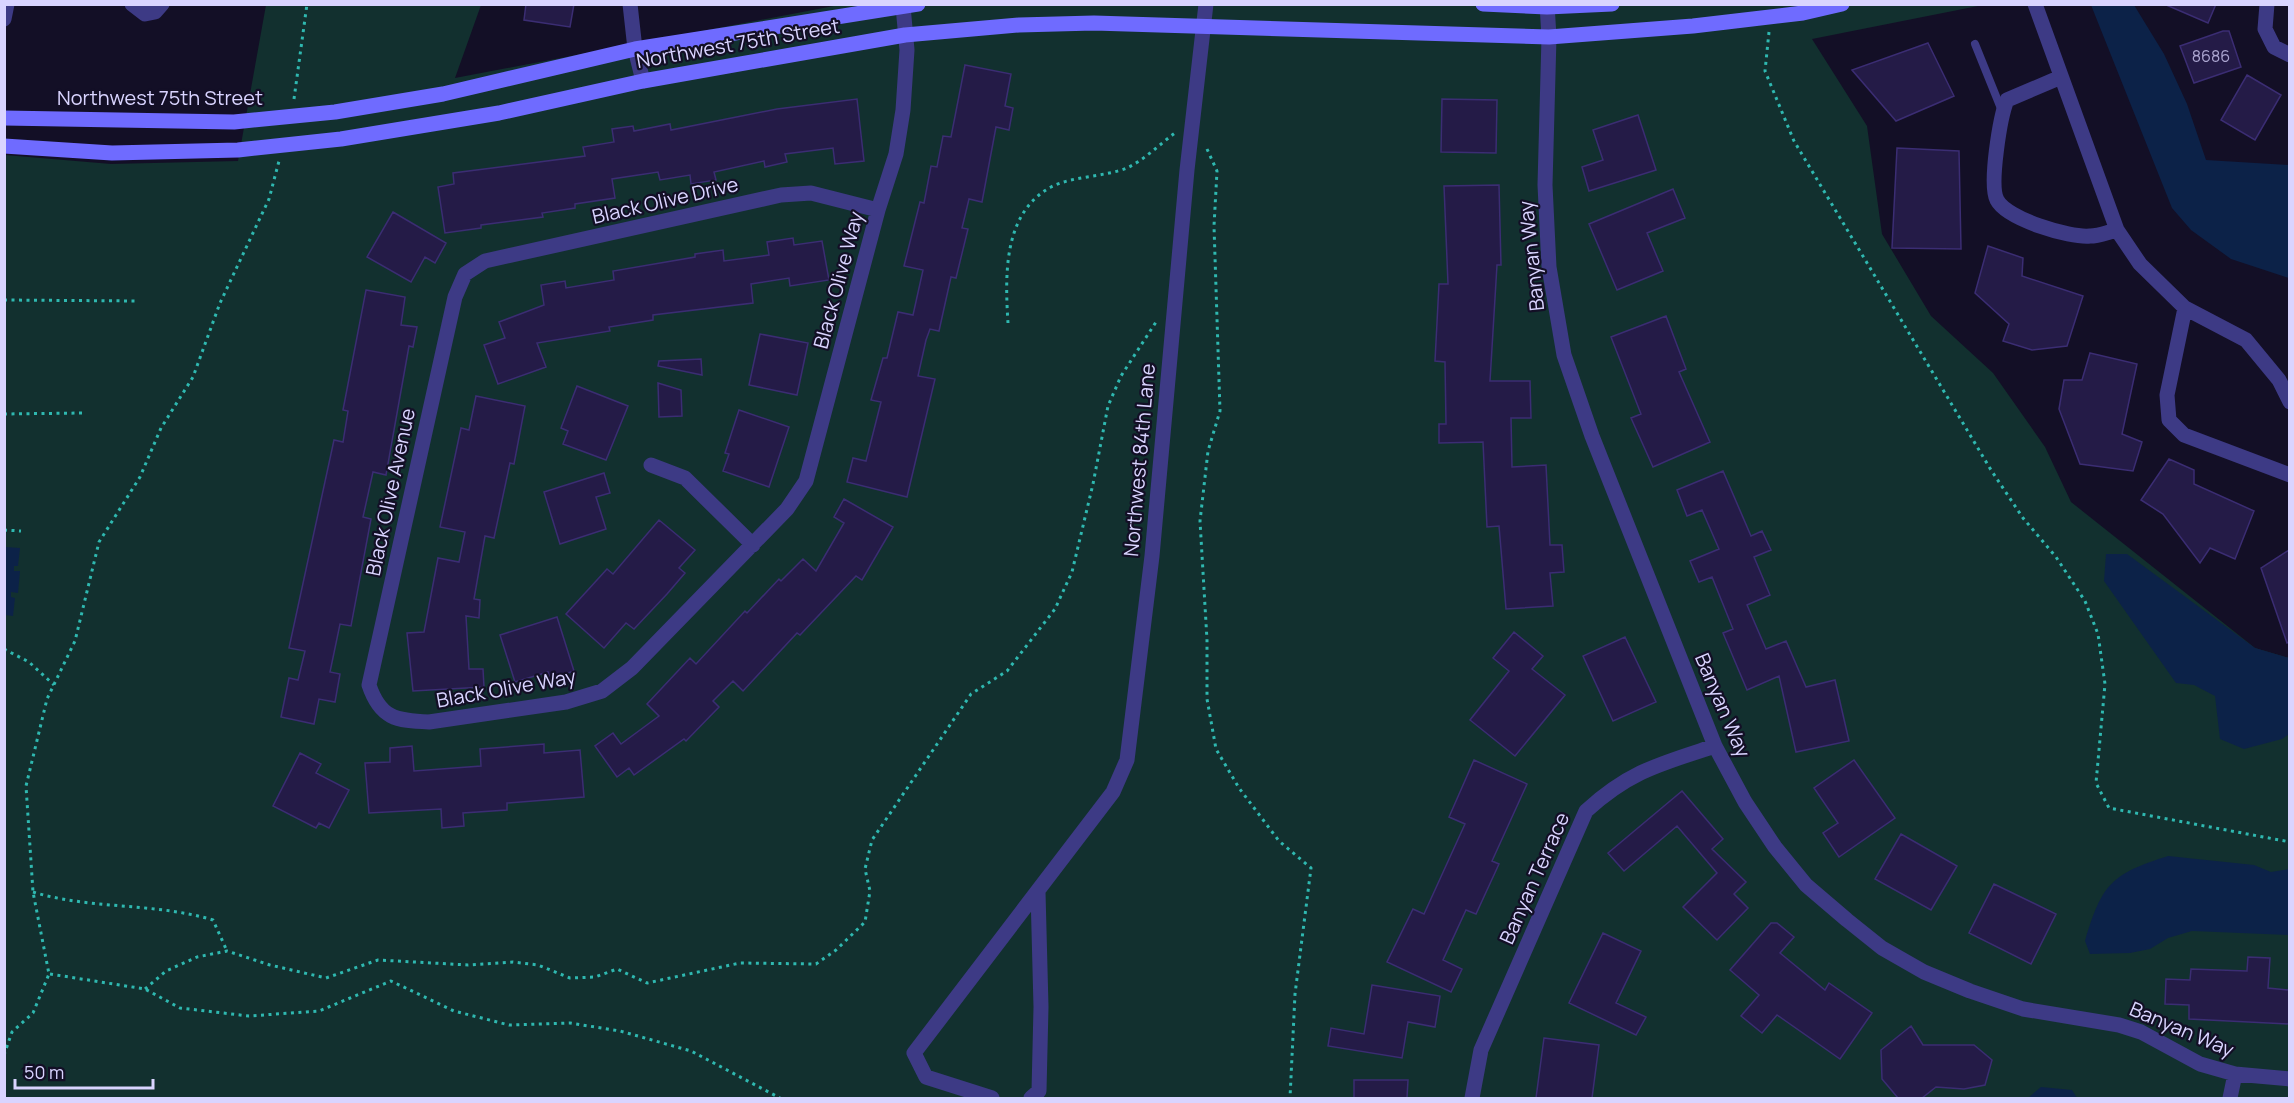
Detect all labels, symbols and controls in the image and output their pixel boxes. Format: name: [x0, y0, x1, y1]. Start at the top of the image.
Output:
street label: Northwest 75th Street: [634, 12, 842, 74]
house number: 8686: [2192, 45, 2230, 67]
street label: Northwest 75th Street: [57, 84, 263, 111]
street label: Black Olive Drive: [589, 170, 741, 230]
street label: Banyan Way: [1512, 199, 1550, 313]
street label: Black Olive Way: [807, 208, 869, 352]
street label: Northwest 84th Lane: [1117, 362, 1161, 558]
street label: Black Olive Avenue: [359, 406, 421, 578]
street label: Banyan Way: [1689, 649, 1757, 762]
street label: Black Olive Way: [434, 662, 578, 714]
street label: Banyan Terrace: [1493, 808, 1575, 948]
street label: Banyan Way: [2126, 995, 2239, 1063]
scale bar: [15, 1052, 153, 1090]
text: 50 m: [24, 1060, 64, 1084]

